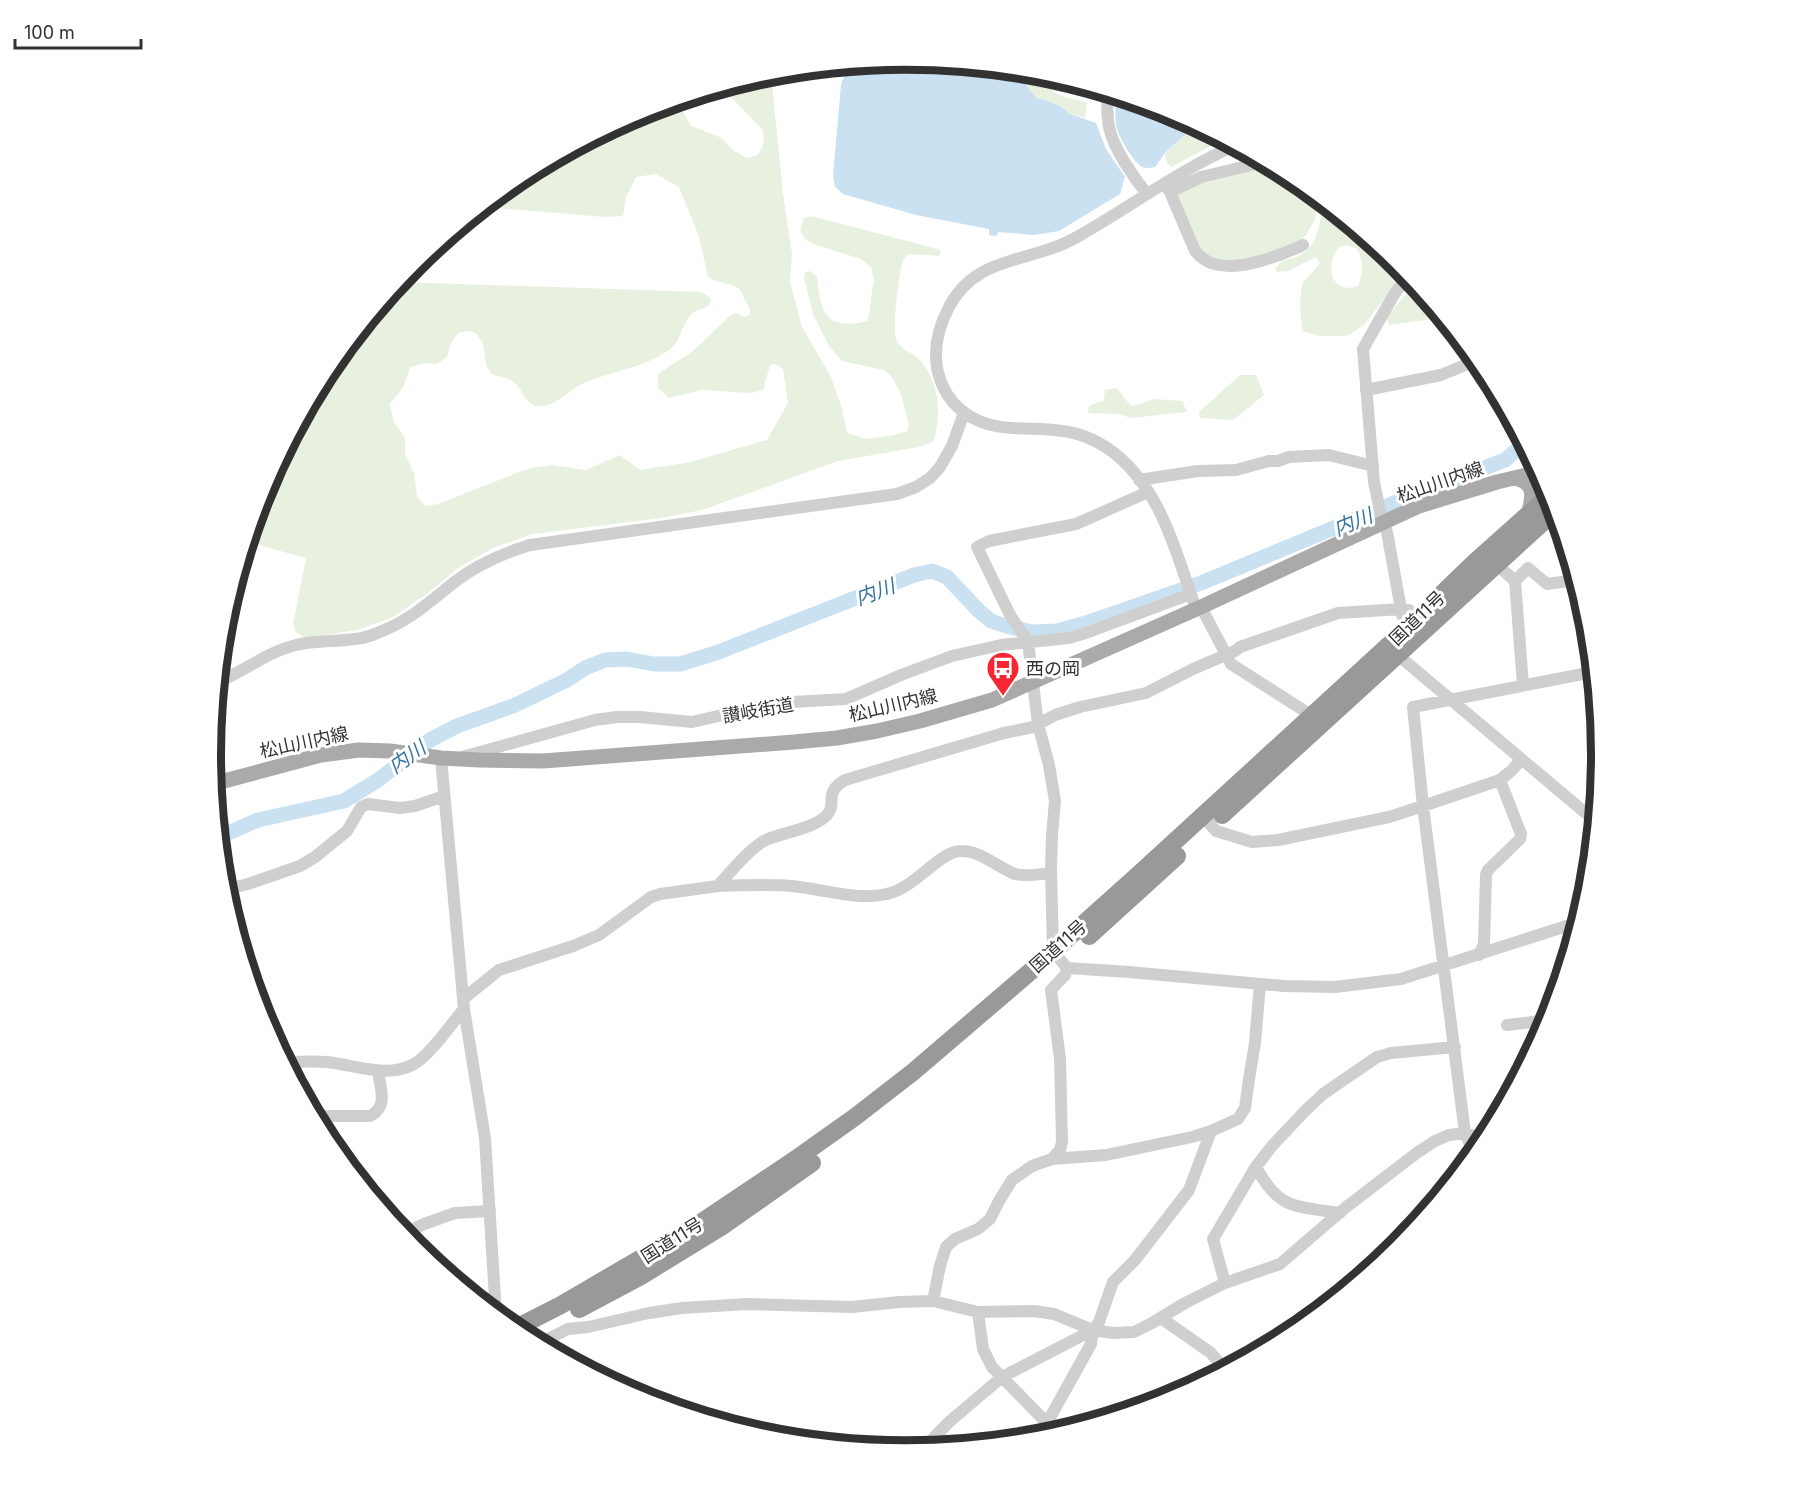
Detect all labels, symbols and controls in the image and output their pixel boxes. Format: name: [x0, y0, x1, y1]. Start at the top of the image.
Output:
scale bar: [15, 12, 141, 50]
text: 100 m: [24, 22, 75, 43]
street label: 松山川内線: [1394, 457, 1486, 507]
water label: 内川: [1330, 503, 1378, 541]
water label: 内川: [852, 573, 900, 610]
street label: 国道11号: [1385, 587, 1449, 649]
bus stop icon: 西の岡: [985, 650, 1021, 697]
place label: 西の岡: [1026, 658, 1080, 679]
street label: 松山川内線: [847, 685, 939, 725]
street label: 讃岐街道: [721, 693, 795, 727]
street label: 松山川内線: [258, 722, 350, 762]
water label: 内川: [384, 735, 432, 778]
street label: 国道11号: [1025, 915, 1091, 977]
street label: 国道11号: [637, 1213, 707, 1267]

